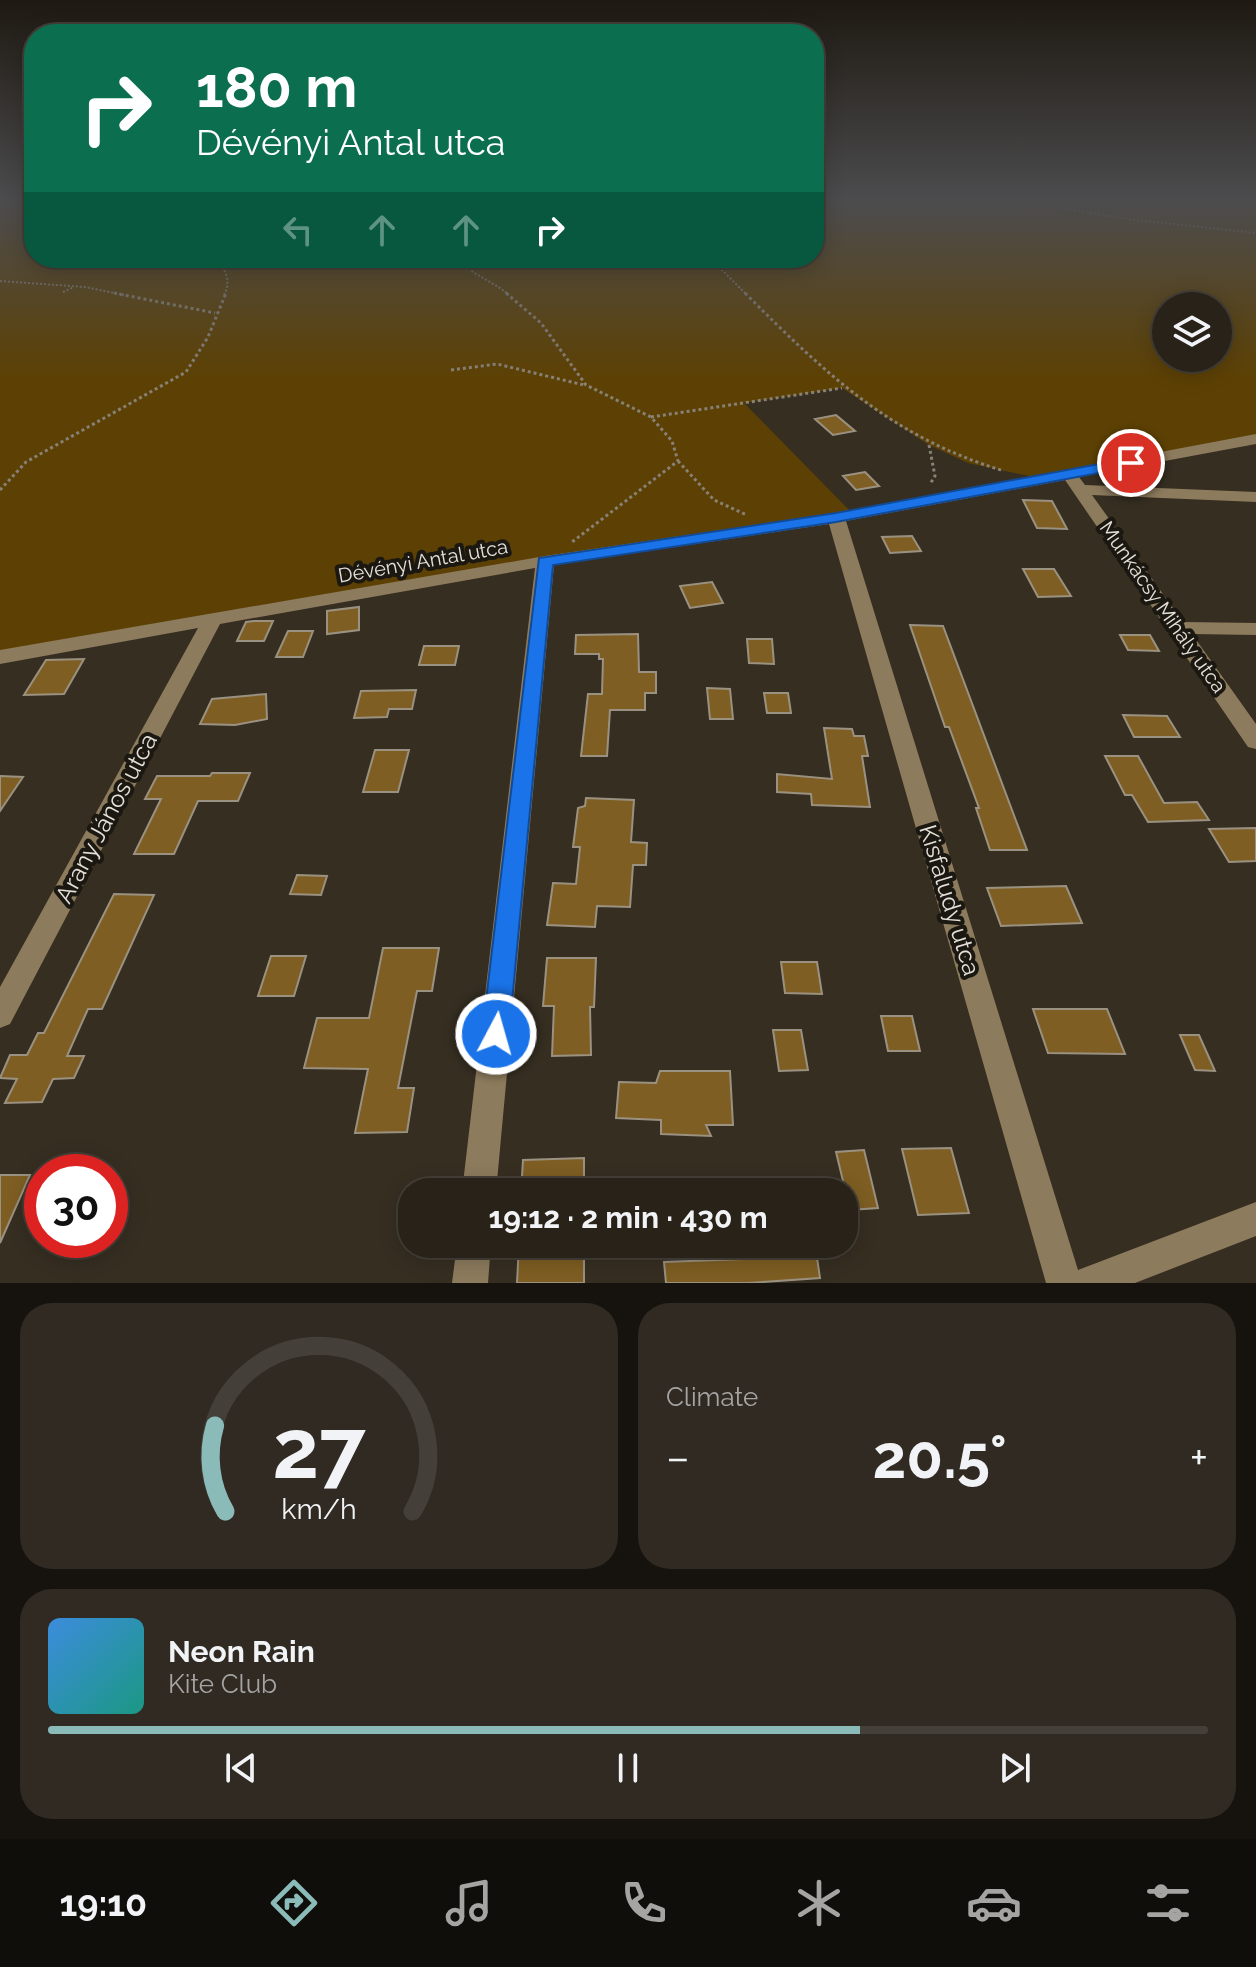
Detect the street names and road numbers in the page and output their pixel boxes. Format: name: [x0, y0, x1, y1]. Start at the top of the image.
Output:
street label: Munkácsy Mihály utca: [1095, 517, 1231, 697]
street label: Dévényi Antal utca: [336, 534, 510, 588]
street label: Arany János utca: [49, 728, 163, 908]
street label: Kisfaludy utca: [913, 821, 987, 979]

